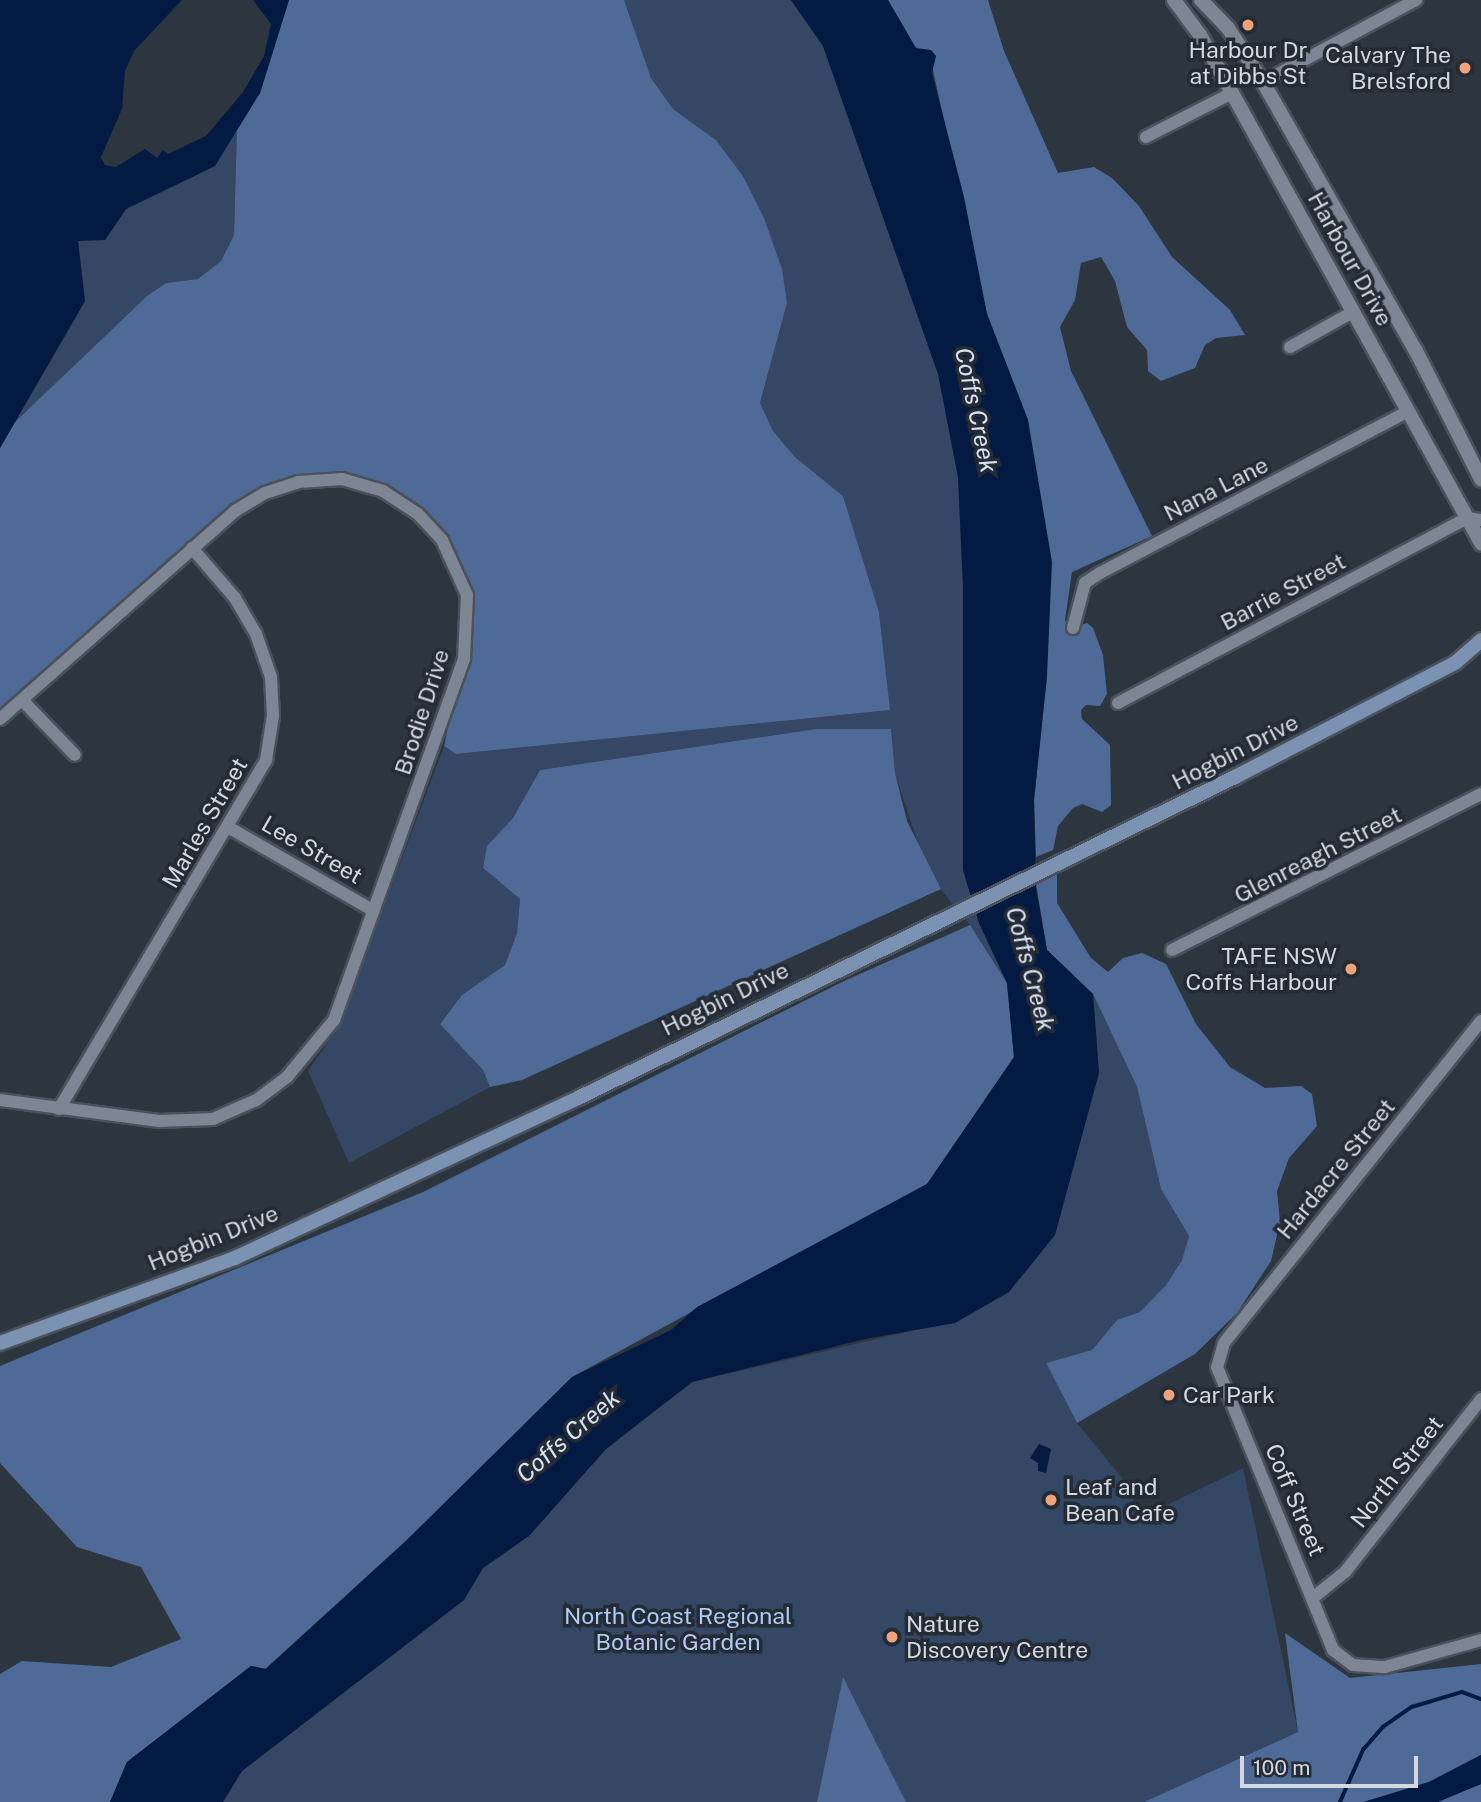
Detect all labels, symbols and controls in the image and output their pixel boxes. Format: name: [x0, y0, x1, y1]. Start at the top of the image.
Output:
marker: Harbour Dr at Dibbs St: [1240, 17, 1256, 33]
place label: Harbour Dr at Dibbs St: [1189, 36, 1307, 90]
place label: Calvary The Brelsford: [1325, 41, 1451, 95]
marker: Calvary The Brelsford: [1457, 60, 1473, 76]
street label: Harbour Drive: [1302, 187, 1398, 331]
water label: Coffs Creek: [949, 345, 1003, 475]
street label: Nana Lane: [1159, 451, 1273, 527]
street label: Barrie Street: [1216, 548, 1350, 636]
street label: Brodie Drive: [389, 646, 455, 778]
street label: Hogbin Drive: [1167, 708, 1303, 796]
street label: Marles Street: [157, 753, 253, 893]
street label: Glenreagh Street: [1230, 801, 1406, 909]
street label: Lee Street: [257, 810, 367, 890]
water label: Coffs Creek: [1000, 904, 1060, 1034]
place label: TAFE NSW Coffs Harbour: [1185, 942, 1337, 996]
street label: Hogbin Drive: [657, 956, 793, 1042]
marker: TAFE NSW Coffs Harbour: [1343, 961, 1359, 977]
street label: Hardacre Street: [1271, 1093, 1401, 1245]
street label: Hogbin Drive: [144, 1199, 282, 1277]
place label: Car Park: [1183, 1381, 1275, 1409]
water label: Coffs Creek: [510, 1383, 626, 1489]
marker: Car Park: [1161, 1387, 1177, 1403]
street label: North Street: [1345, 1411, 1449, 1533]
street label: Coff Street: [1259, 1440, 1331, 1560]
place label: Leaf and Bean Cafe: [1065, 1473, 1175, 1527]
marker: Leaf and Bean Cafe: [1043, 1492, 1059, 1508]
park label: North Coast Regional Botanic Garden: [564, 1602, 792, 1656]
place label: Nature Discovery Centre: [906, 1610, 1088, 1664]
marker: Nature Discovery Centre: [884, 1629, 900, 1645]
scale bar: [1243, 1742, 1422, 1786]
text: 100 m: [1253, 1755, 1310, 1780]

